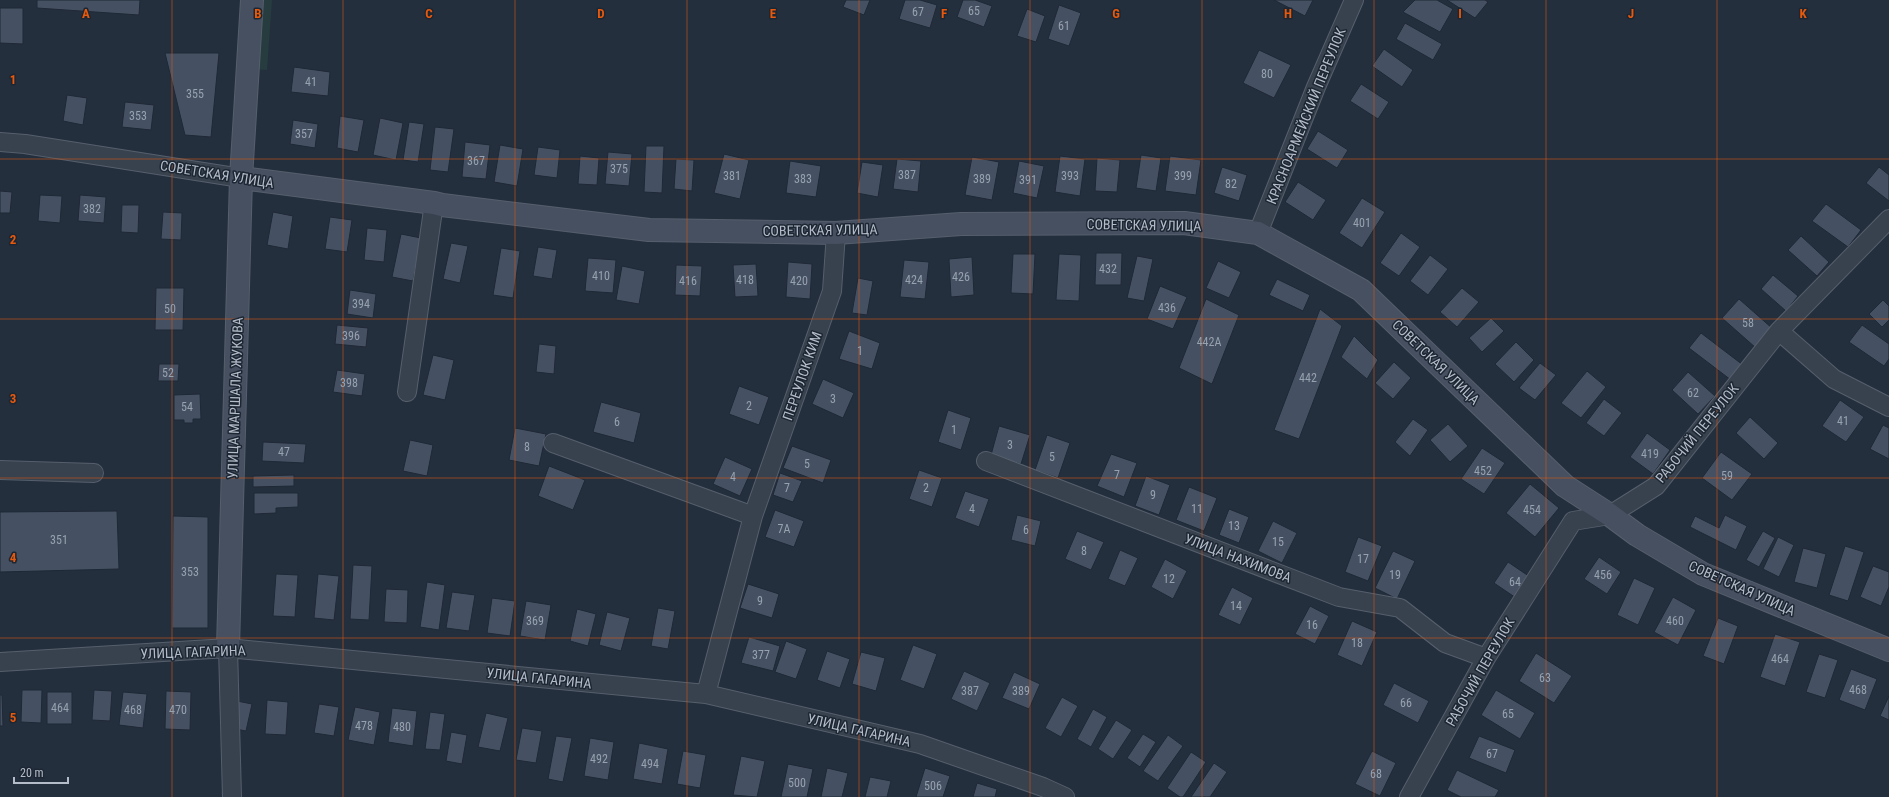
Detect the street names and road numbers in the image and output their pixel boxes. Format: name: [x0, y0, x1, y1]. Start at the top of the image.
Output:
street label: КРАСНОАРМЕЙСКИЙ ПЕРЕУЛОК: [1263, 25, 1349, 206]
street label: СОВЕТСКАЯ УЛИЦА: [159, 157, 275, 191]
street label: СОВЕТСКАЯ УЛИЦА: [1086, 216, 1202, 234]
street label: СОВЕТСКАЯ УЛИЦА: [762, 221, 878, 239]
street label: СОВЕТСКАЯ УЛИЦА: [1389, 316, 1483, 408]
street label: УЛИЦА МАРШАЛА ЖУКОВА: [224, 317, 246, 479]
street label: ПЕРЕУЛОК КИМ: [779, 329, 825, 423]
street label: РАБОЧИЙ ПЕРЕУЛОК: [1652, 380, 1742, 486]
street label: УЛИЦА НАХИМОВА: [1182, 530, 1294, 586]
street label: СОВЕТСКАЯ УЛИЦА: [1686, 557, 1798, 619]
street label: РАБОЧИЙ ПЕРЕУЛОК: [1442, 615, 1518, 729]
street label: УЛИЦА ГАГАРИНА: [140, 642, 246, 662]
street label: УЛИЦА ГАГАРИНА: [486, 665, 592, 691]
street label: УЛИЦА ГАГАРИНА: [806, 710, 912, 750]

